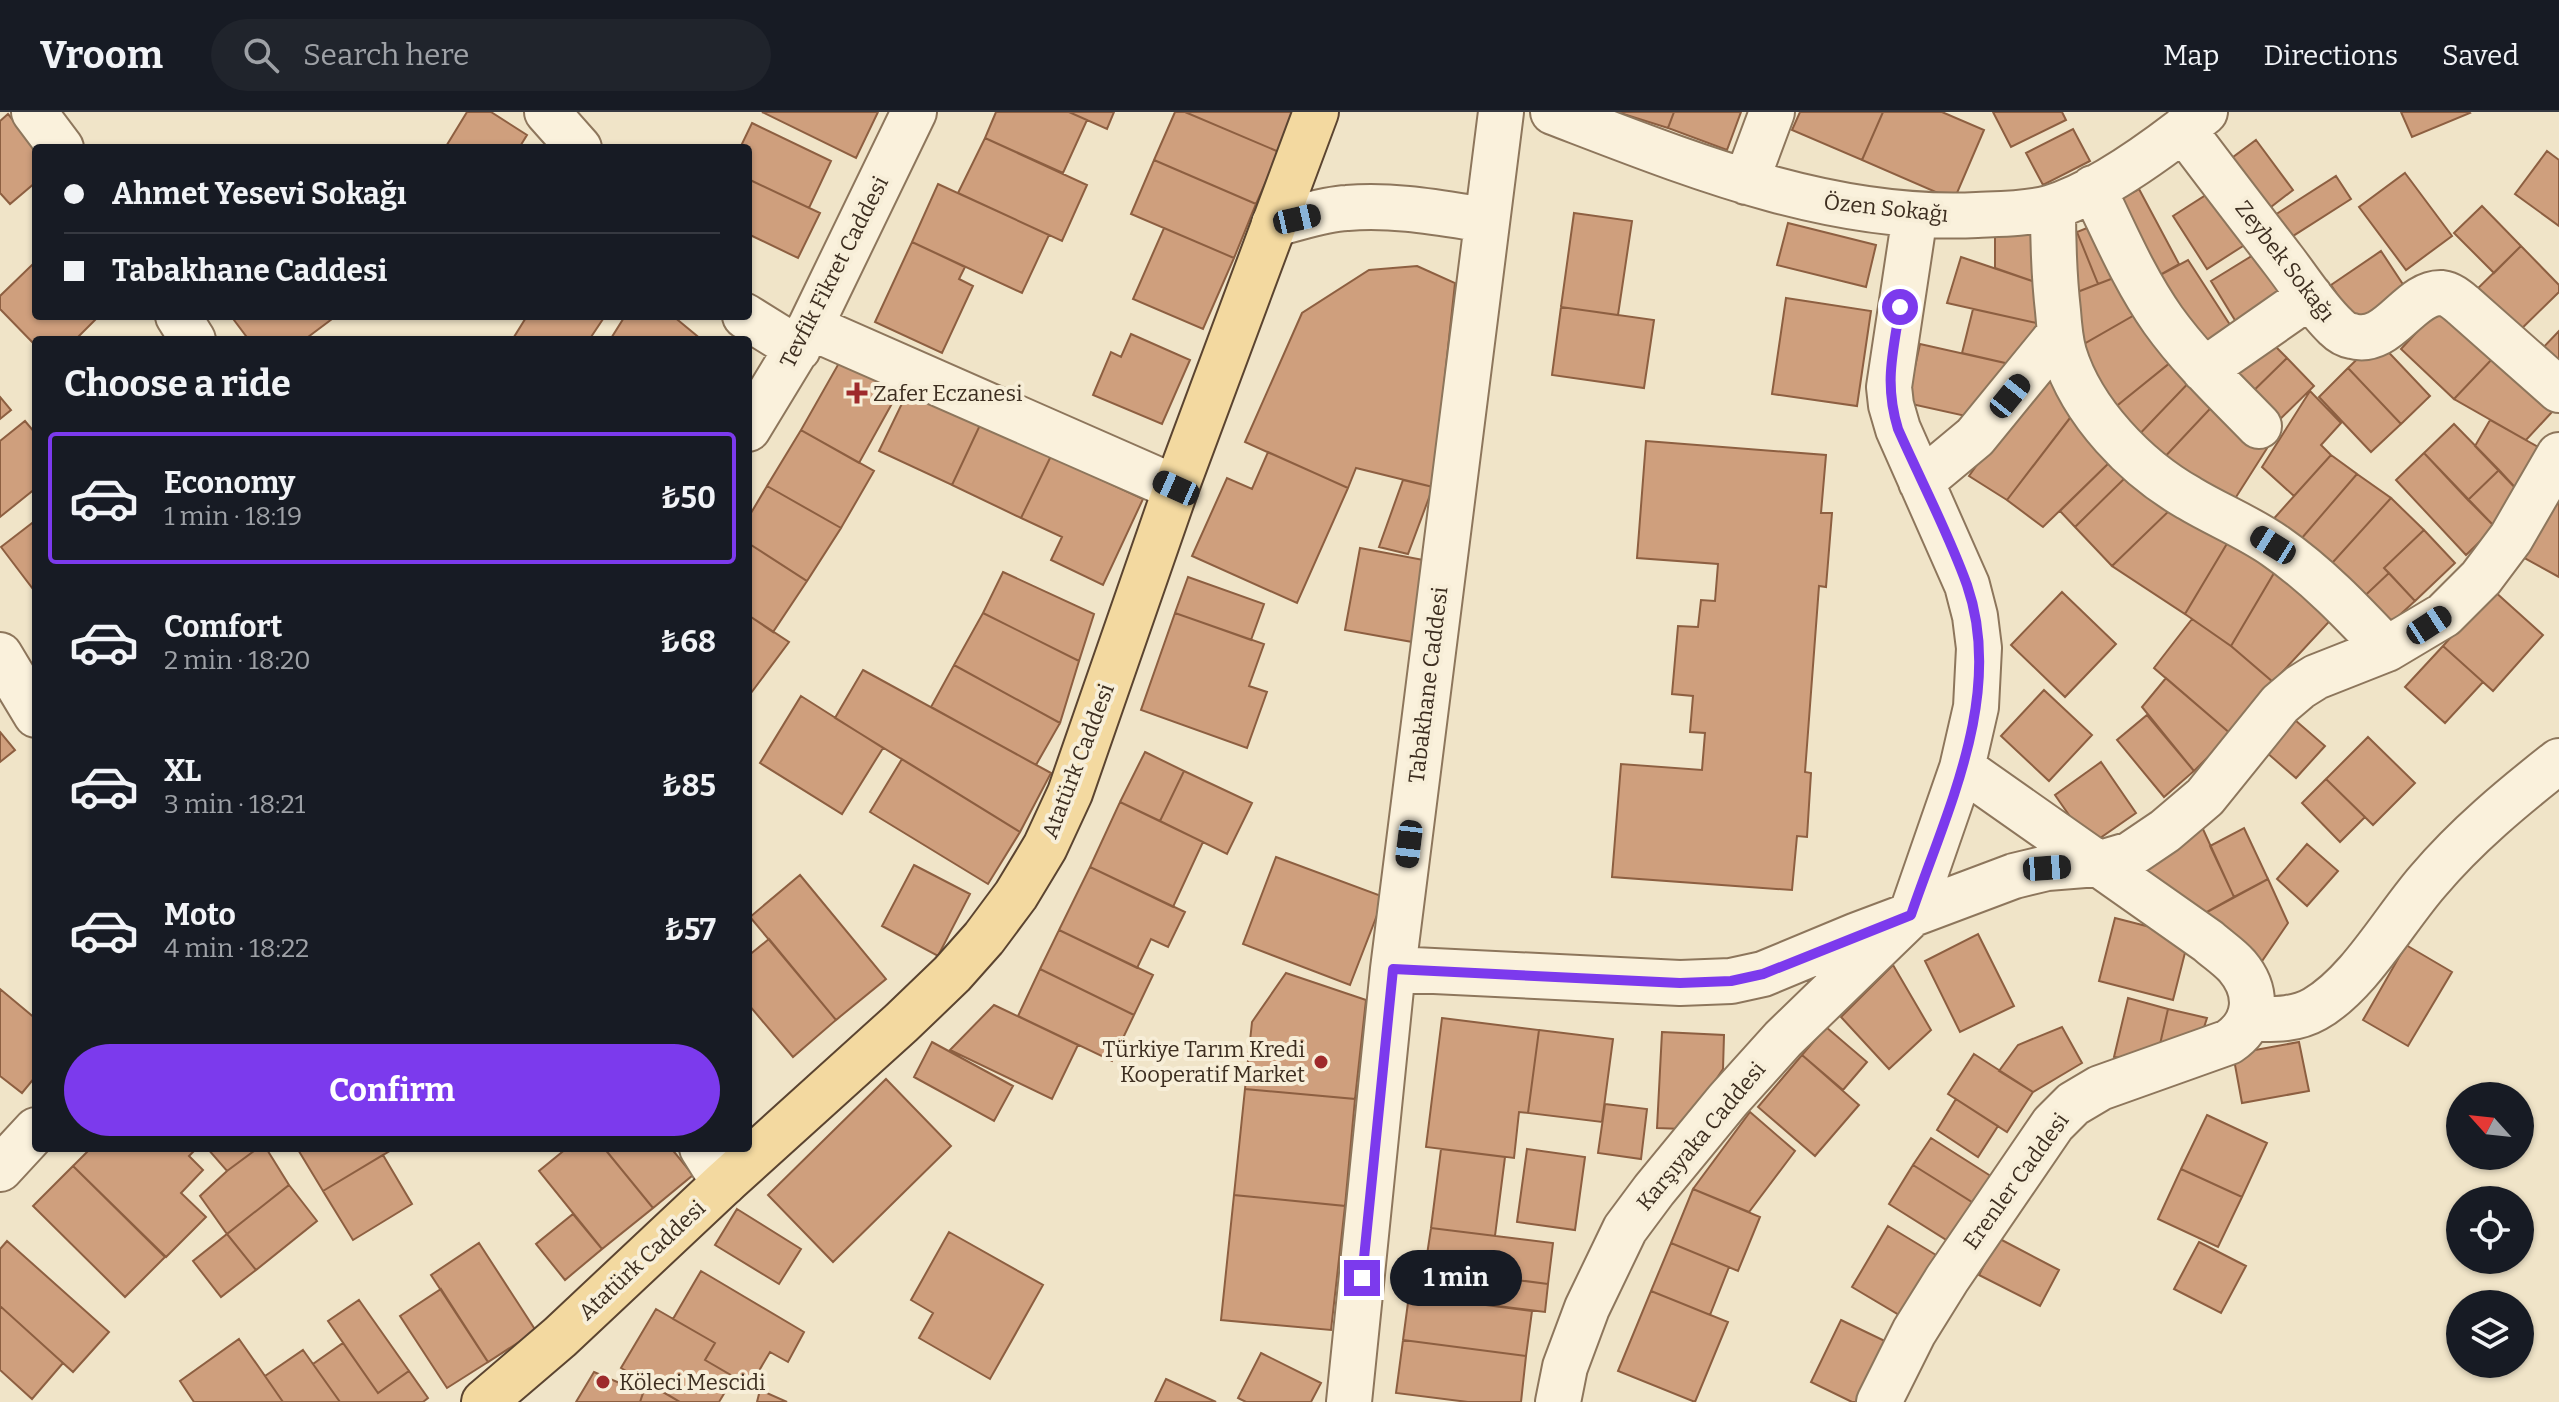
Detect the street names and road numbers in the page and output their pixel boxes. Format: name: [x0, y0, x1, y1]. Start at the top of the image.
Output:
street label: Tevfik Fikret Caddesi: [774, 171, 894, 372]
street label: Özen Sokağı: [1822, 188, 1950, 228]
street label: Zeybek Sokağı: [2229, 195, 2341, 327]
street label: Tabakhane Caddesi: [1403, 585, 1453, 785]
street label: Atatürk Caddesi: [1036, 679, 1120, 842]
street label: Karşıyaka Caddesi: [1631, 1056, 1771, 1216]
street label: Erenler Caddesi: [1957, 1107, 2075, 1254]
street label: Atatürk Caddesi: [573, 1194, 711, 1326]

